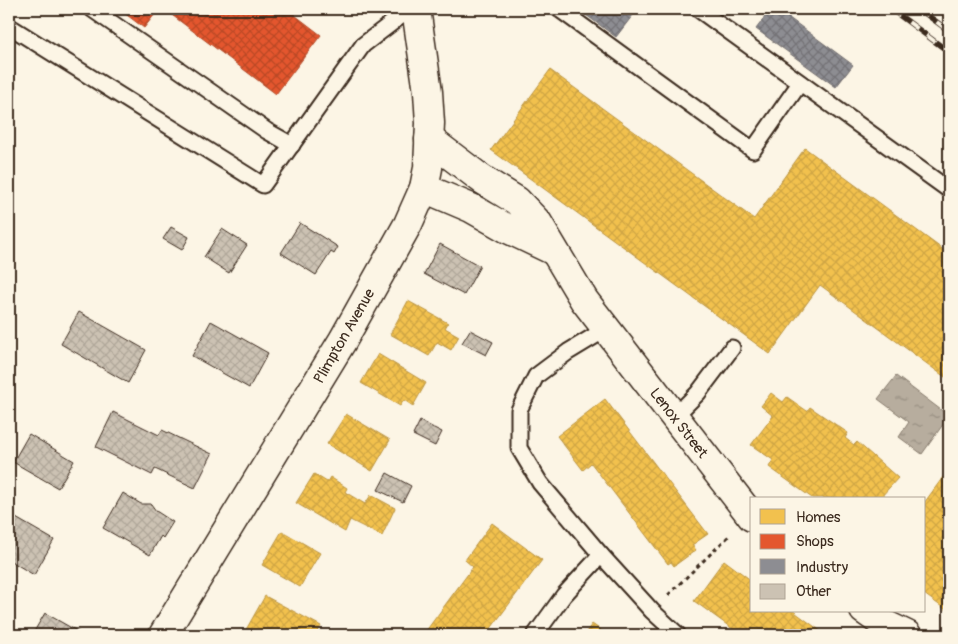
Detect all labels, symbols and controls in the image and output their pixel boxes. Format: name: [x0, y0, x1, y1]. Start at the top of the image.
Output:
street label: Plimpton Avenue: [310, 285, 380, 387]
street label: Lenox Street: [645, 384, 712, 463]
legend: [750, 497, 926, 612]
text: Homes: [796, 508, 841, 527]
text: Shops: [796, 532, 834, 551]
text: Industry: [796, 558, 849, 577]
text: Other: [796, 582, 832, 601]

